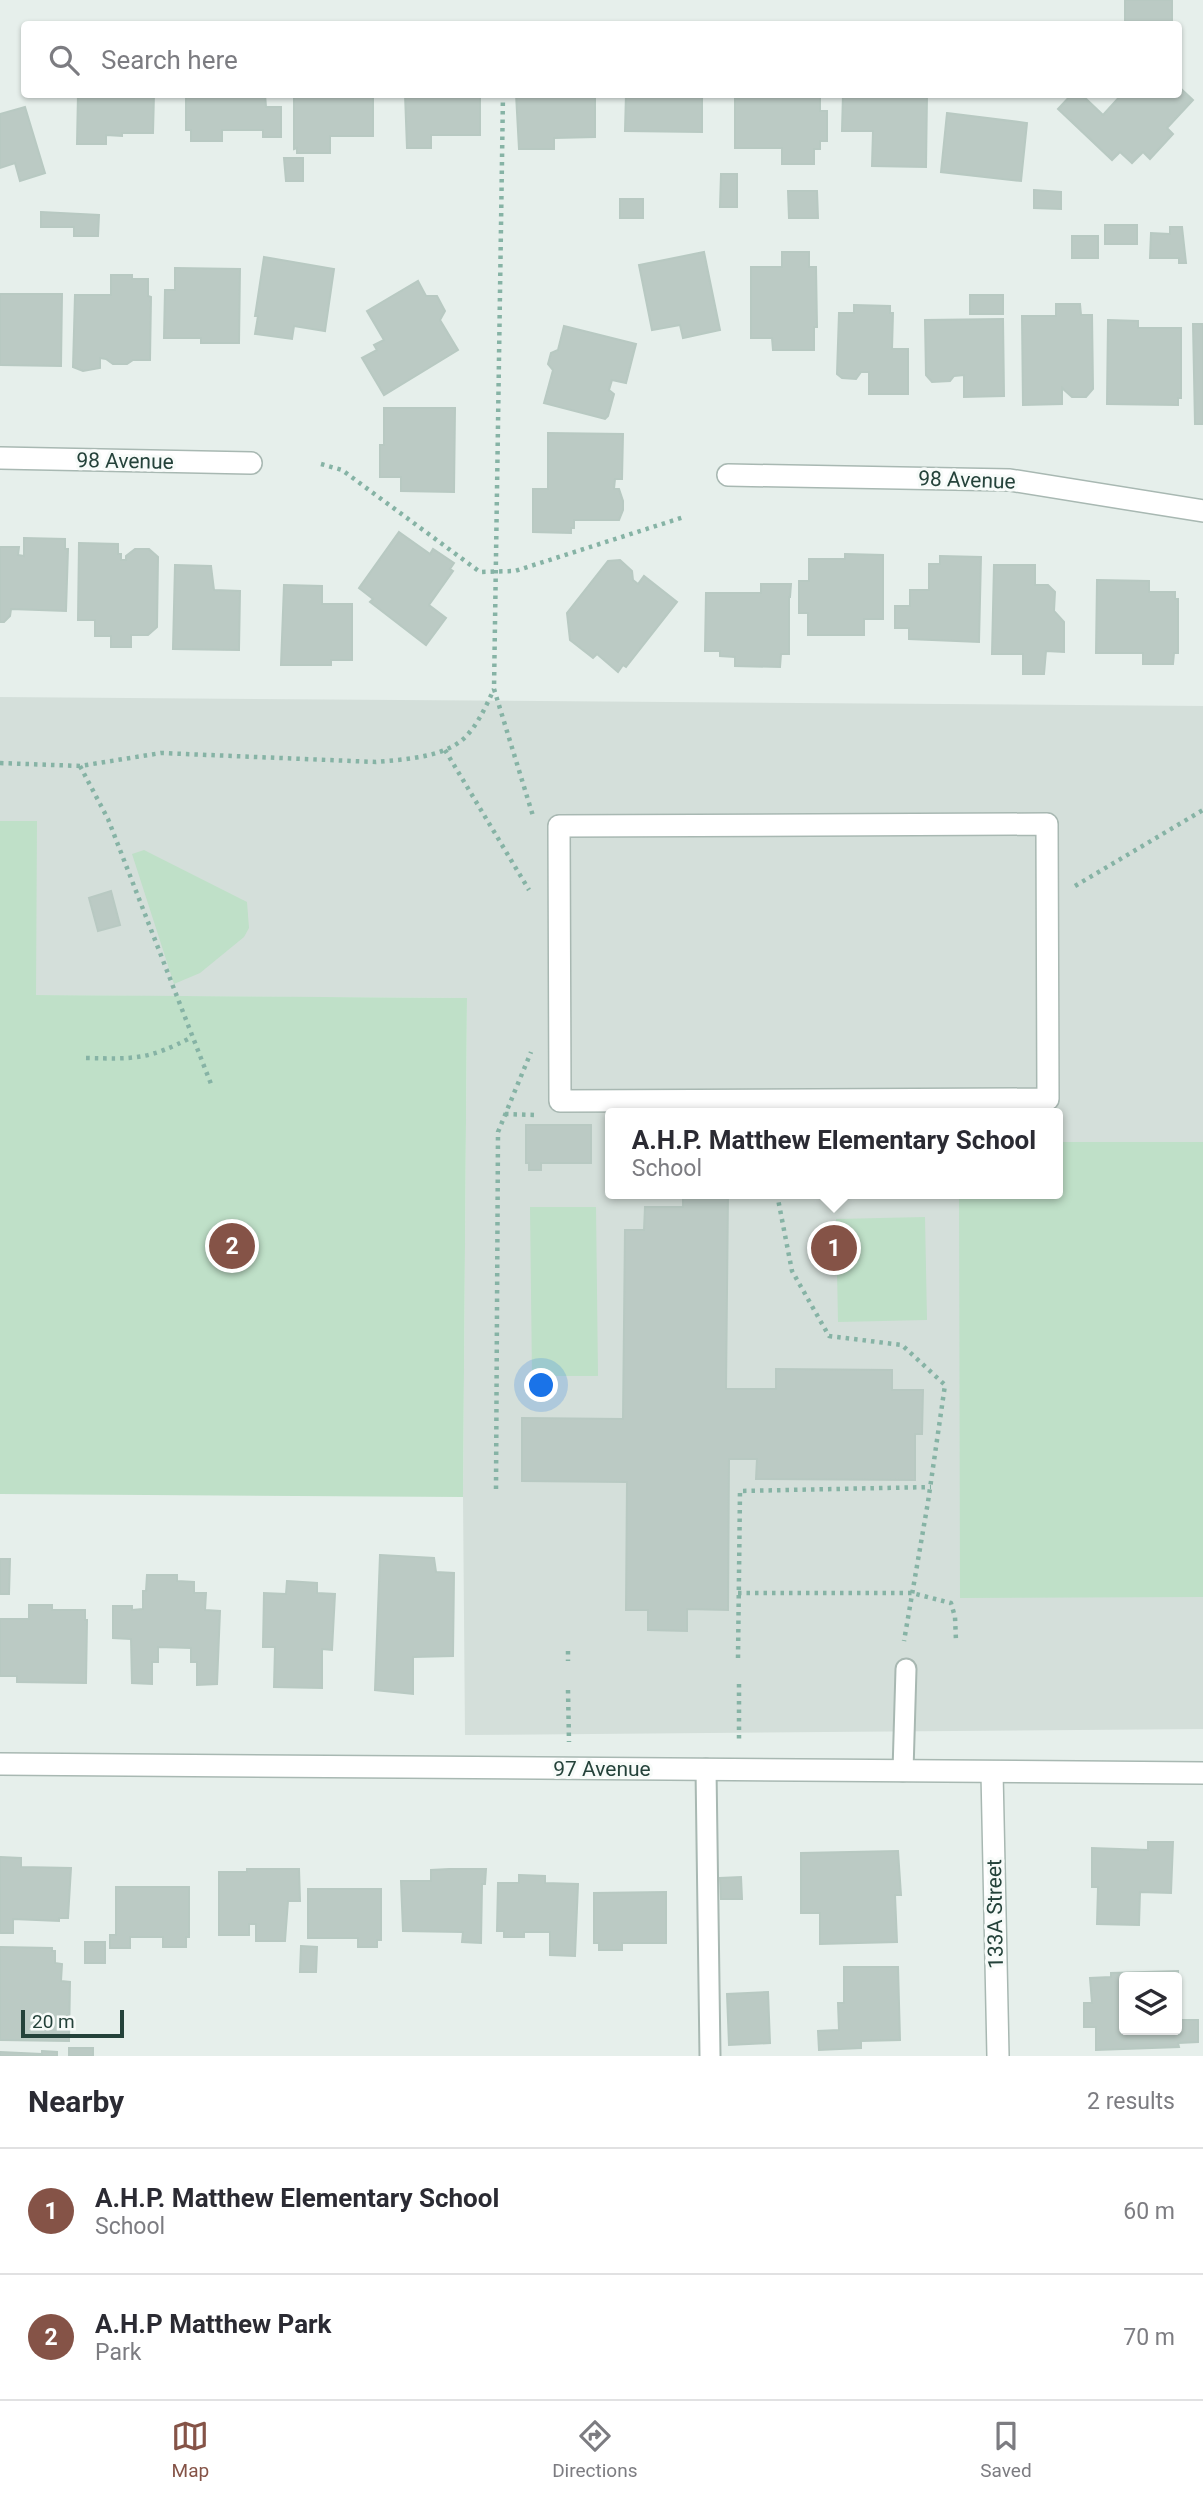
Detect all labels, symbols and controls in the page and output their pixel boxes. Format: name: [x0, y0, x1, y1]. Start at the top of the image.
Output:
search box: [21, 21, 1182, 98]
icon: search: [45, 41, 83, 79]
text: Search here: [101, 45, 238, 75]
street label: 98 Avenue: [76, 448, 174, 474]
street label: 98 Avenue: [918, 466, 1016, 494]
popup: [605, 1108, 1063, 1199]
text: A.H.P. Matthew Elementary School: [632, 1125, 1036, 1155]
text: School: [632, 1155, 702, 1182]
pin: 2: [209, 1220, 255, 1272]
pin: 1: [811, 1222, 857, 1274]
your location: [524, 1368, 558, 1402]
street label: 97 Avenue: [553, 1757, 651, 1781]
street label: 133A Street: [982, 1859, 1008, 1969]
map controls: [1119, 1972, 1182, 2035]
button: layers: [1119, 1972, 1182, 2035]
scale bar: [21, 2007, 124, 2039]
text: 20 m: [32, 2010, 75, 2033]
text: Nearby: [28, 2084, 124, 2119]
text: 2 results: [1087, 2088, 1175, 2115]
text: A.H.P. Matthew Elementary School: [95, 2183, 499, 2213]
text: 1: [44, 2198, 58, 2225]
text: 60 m: [1123, 2198, 1175, 2225]
text: School: [95, 2213, 165, 2240]
text: A.H.P Matthew Park: [95, 2309, 332, 2339]
text: 2: [44, 2324, 58, 2351]
text: 70 m: [1123, 2324, 1175, 2351]
text: Park: [95, 2339, 141, 2366]
tab: Map: [171, 2417, 209, 2482]
tab: Directions: [552, 2417, 637, 2482]
tab: Saved: [980, 2417, 1032, 2482]

